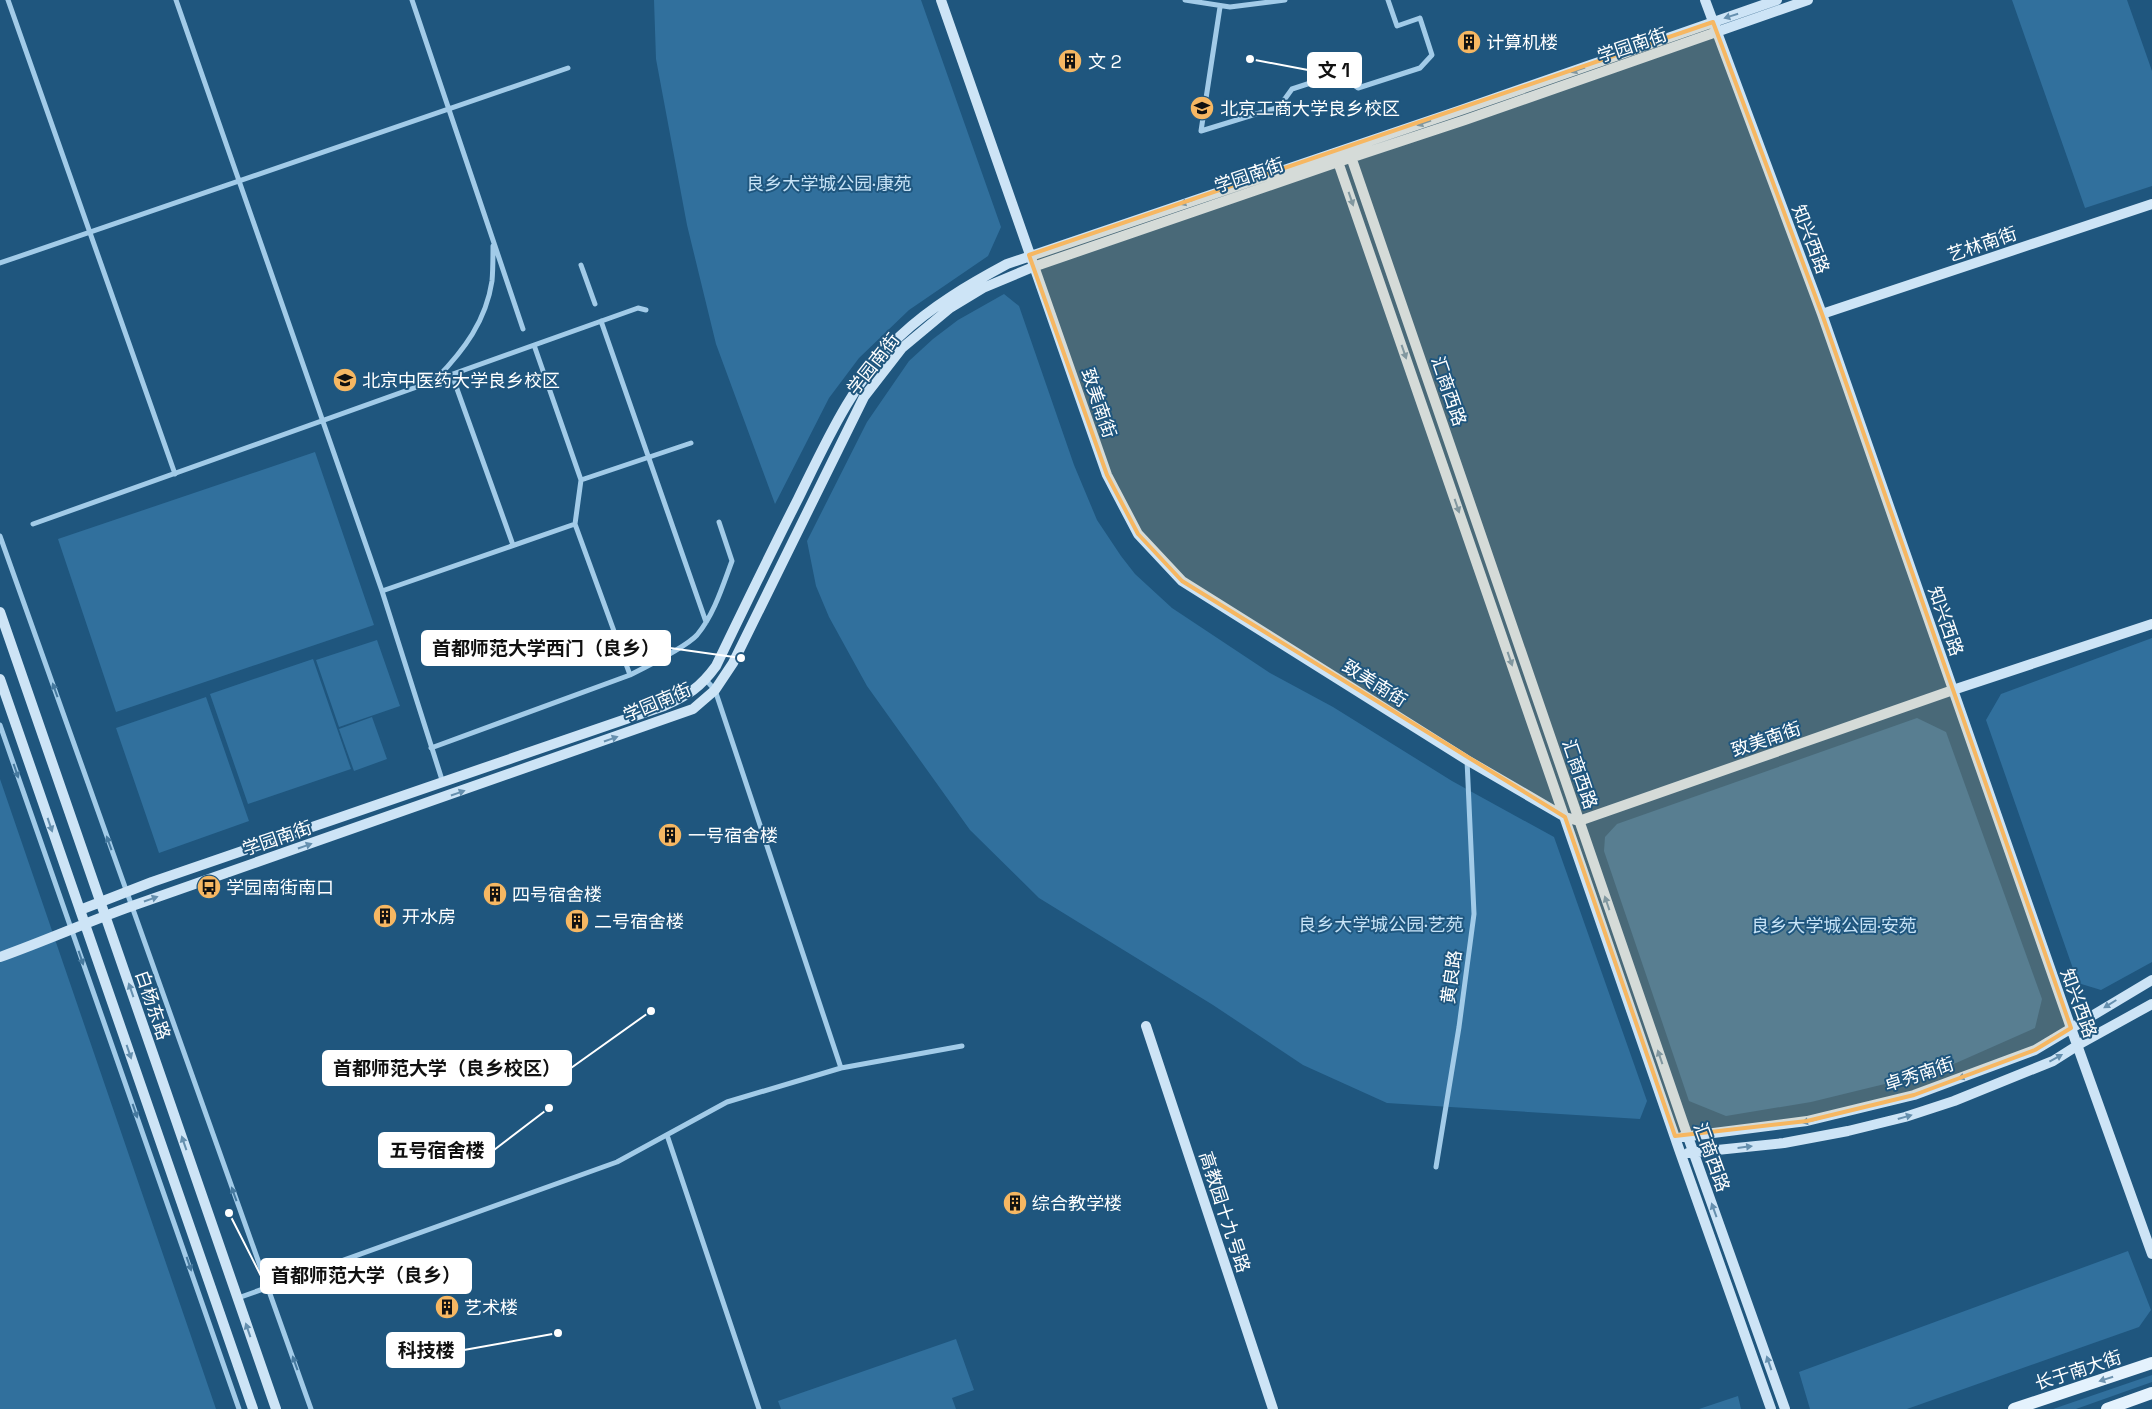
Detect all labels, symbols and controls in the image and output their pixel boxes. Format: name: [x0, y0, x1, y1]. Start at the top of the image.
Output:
one-way arrow: [1723, 12, 1738, 20]
street label: 学园南街: [1594, 22, 1670, 68]
building icon: 计算机楼: [1456, 29, 1482, 55]
place label: 计算机楼: [1486, 31, 1558, 54]
building icon: 文 2: [1057, 48, 1083, 74]
place label: 文 2: [1088, 50, 1121, 73]
callout: 文 1: [1308, 53, 1361, 87]
text: 文 1: [1318, 58, 1350, 83]
one-way arrow: [1570, 66, 1585, 74]
school or university icon: 北京工商大学良乡校区: [1189, 95, 1215, 121]
place label: 北京工商大学良乡校区: [1220, 97, 1400, 120]
one-way arrow: [1416, 119, 1431, 127]
street label: 学园南街: [1211, 152, 1287, 198]
park label: 良乡大学城公园·康苑: [746, 172, 912, 195]
one-way arrow: [1348, 191, 1355, 206]
one-way arrow: [1179, 199, 1194, 207]
street label: 知兴西路: [1787, 201, 1835, 277]
street label: 艺林南街: [1944, 221, 2020, 267]
street label: 学园南街: [842, 329, 904, 399]
one-way arrow: [1401, 345, 1408, 360]
street label: 汇商西路: [1426, 353, 1472, 429]
street label: 致美南街: [1076, 365, 1122, 441]
school or university icon: 北京中医药大学良乡校区: [332, 367, 358, 393]
place label: 北京中医药大学良乡校区: [362, 369, 560, 392]
one-way arrow: [1453, 499, 1461, 514]
street label: 知兴西路: [1923, 583, 1969, 659]
callout: 首都师范大学西门（良乡）: [422, 631, 670, 665]
text: 首都师范大学西门（良乡）: [432, 636, 660, 661]
one-way arrow: [1507, 652, 1515, 667]
street label: 致美南街: [1338, 654, 1412, 712]
street label: 学园南街: [619, 677, 695, 727]
one-way arrow: [51, 682, 58, 697]
street label: 致美南街: [1728, 716, 1804, 762]
one-way arrow: [604, 735, 619, 742]
street label: 汇商西路: [1557, 736, 1603, 812]
one-way arrow: [13, 764, 20, 779]
one-way arrow: [451, 789, 466, 797]
street label: 学园南街: [239, 815, 315, 861]
one-way arrow: [47, 817, 55, 832]
building icon: 一号宿舍楼: [657, 822, 683, 848]
place label: 一号宿舍楼: [688, 824, 778, 847]
one-way arrow: [105, 835, 113, 850]
one-way arrow: [297, 842, 312, 849]
bus stop icon: 学园南街南口: [196, 874, 222, 900]
place label: 学园南街南口: [226, 876, 334, 899]
building icon: 四号宿舍楼: [482, 881, 508, 907]
place label: 四号宿舍楼: [512, 883, 602, 906]
one-way arrow: [144, 895, 159, 903]
one-way arrow: [1603, 895, 1611, 910]
building icon: 开水房: [372, 903, 398, 929]
place label: 开水房: [402, 905, 456, 928]
building icon: 二号宿舍楼: [564, 908, 590, 934]
place label: 二号宿舍楼: [594, 910, 684, 933]
park label: 良乡大学城公园·艺苑: [1298, 913, 1464, 936]
park label: 良乡大学城公园·安苑: [1751, 914, 1917, 937]
street label: 黄良路: [1436, 949, 1466, 1005]
one-way arrow: [77, 951, 85, 966]
street label: 知兴西路: [2056, 965, 2102, 1041]
street label: 白杨东路: [130, 967, 176, 1043]
one-way arrow: [127, 982, 134, 997]
one-way arrow: [2103, 1000, 2116, 1009]
one-way arrow: [125, 1045, 133, 1060]
one-way arrow: [1656, 1049, 1663, 1064]
callout: 首都师范大学（良乡校区）: [323, 1051, 571, 1085]
street label: 卓秀南街: [1881, 1052, 1957, 1096]
one-way arrow: [2050, 1054, 2063, 1063]
text: 首都师范大学（良乡校区）: [333, 1056, 561, 1081]
one-way arrow: [1957, 1073, 1972, 1080]
one-way arrow: [131, 1104, 139, 1119]
one-way arrow: [1897, 1112, 1912, 1120]
one-way arrow: [1800, 1117, 1816, 1125]
street label: 汇商西路: [1689, 1119, 1735, 1195]
callout: 五号宿舍楼: [379, 1133, 494, 1167]
one-way arrow: [180, 1136, 187, 1151]
text: 五号宿舍楼: [389, 1138, 485, 1163]
one-way arrow: [1738, 1143, 1754, 1151]
street label: 高教园十九号路: [1195, 1149, 1255, 1275]
one-way arrow: [230, 1186, 237, 1201]
building icon: 综合教学楼: [1002, 1190, 1028, 1216]
place label: 综合教学楼: [1032, 1192, 1122, 1215]
one-way arrow: [1710, 1202, 1718, 1217]
one-way arrow: [185, 1257, 193, 1272]
callout: 首都师范大学（良乡）: [261, 1259, 471, 1293]
text: 首都师范大学（良乡）: [271, 1263, 461, 1288]
building icon: 艺术楼: [434, 1294, 460, 1320]
place label: 艺术楼: [464, 1296, 518, 1319]
one-way arrow: [244, 1322, 252, 1337]
callout: 科技楼: [387, 1333, 464, 1367]
text: 科技楼: [397, 1338, 455, 1363]
street label: 长于南大街: [2032, 1345, 2124, 1395]
one-way arrow: [291, 1355, 299, 1370]
one-way arrow: [1765, 1355, 1773, 1370]
one-way arrow: [2098, 1376, 2113, 1383]

